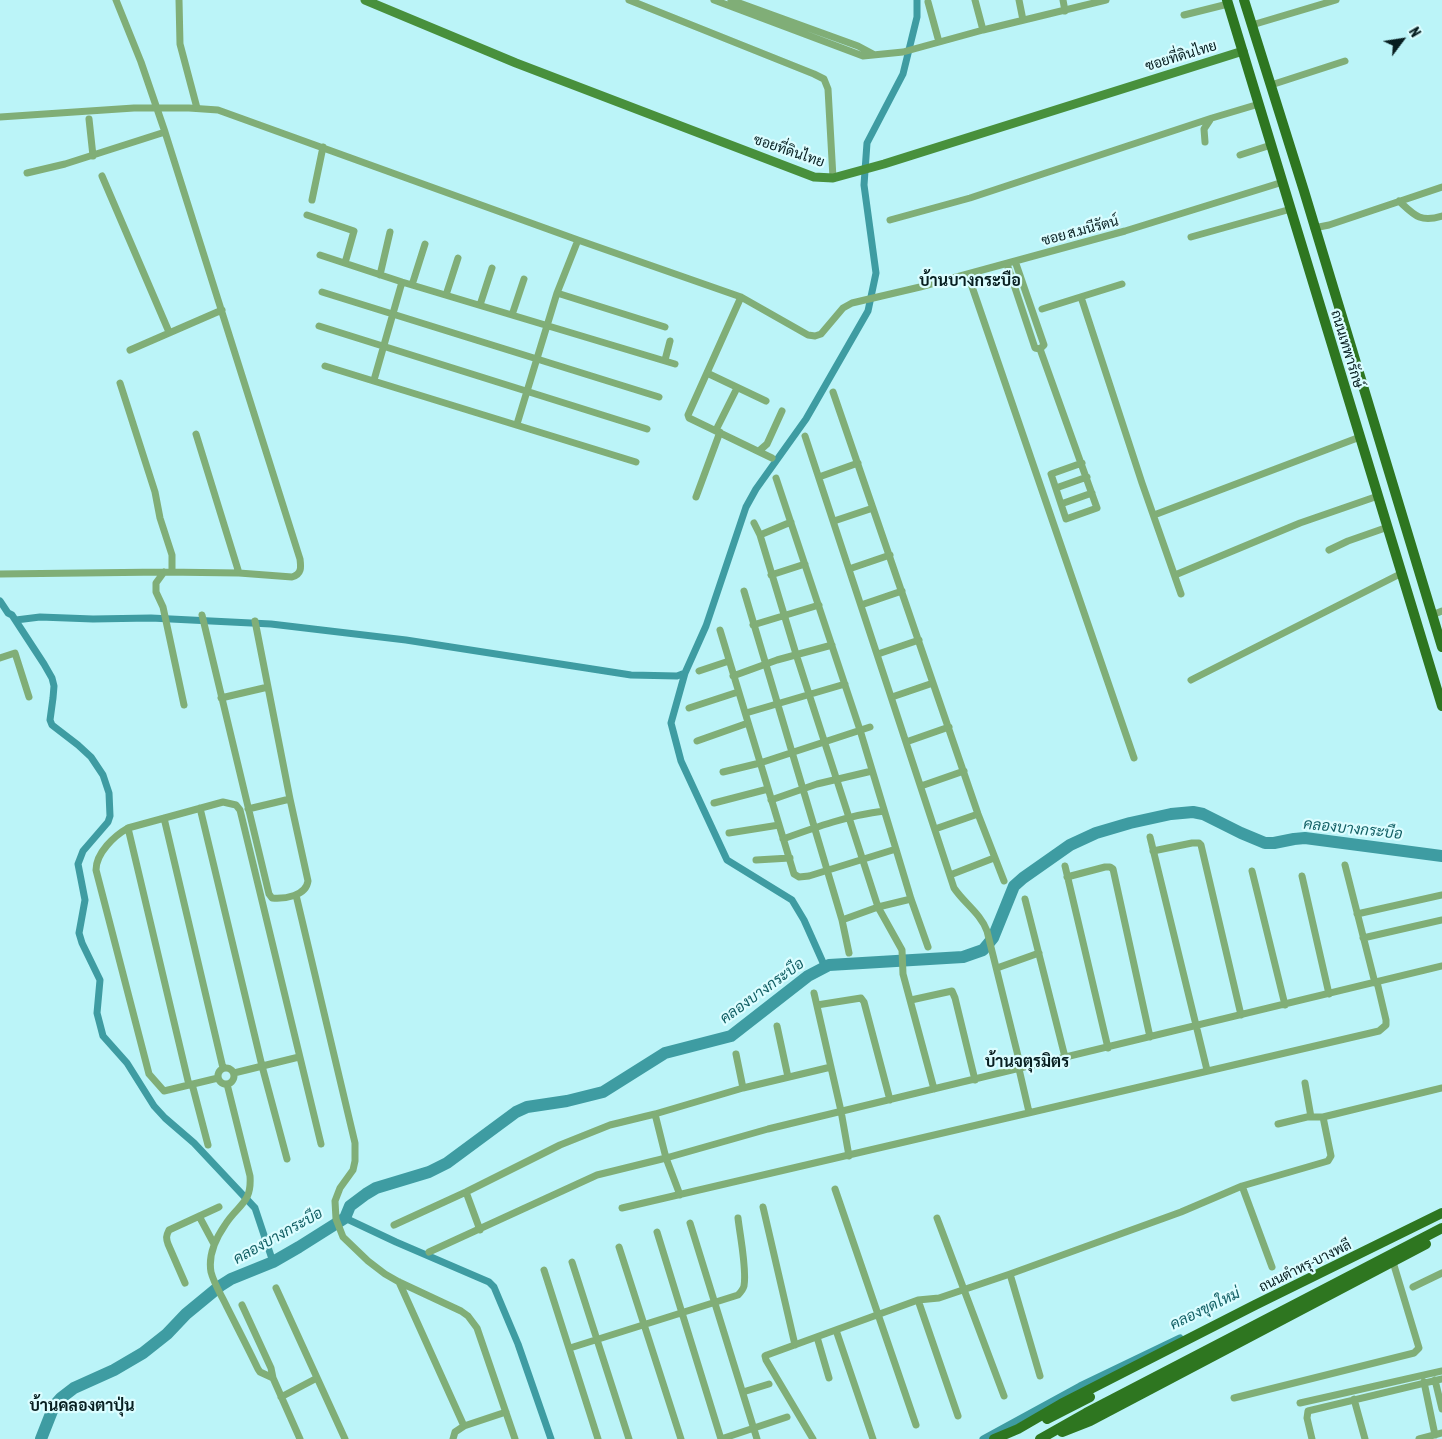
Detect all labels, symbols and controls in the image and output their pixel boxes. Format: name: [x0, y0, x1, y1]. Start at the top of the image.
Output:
north arrow: [1377, 15, 1427, 65]
text: N: [1406, 25, 1424, 40]
street label: ซอยที่ดินไทย: [1143, 37, 1219, 75]
street label: ซอยที่ดินไทย: [751, 131, 827, 171]
street label: ซอย ส.มนีรัตน์: [1040, 213, 1120, 249]
district label: บ้านบางกระบือ: [919, 271, 1021, 291]
street label: ถนนเทพารักษ์: [1327, 308, 1367, 390]
water label: คลองบางกระบือ: [1303, 815, 1403, 843]
water label: คลองบางกระบือ: [716, 954, 808, 1028]
district label: บ้านจตุรมิตร: [985, 1052, 1069, 1072]
water label: คลองบางกระบือ: [230, 1204, 326, 1268]
street label: ถนนตำหรุ-บางพลี: [1256, 1236, 1354, 1296]
water label: คลองขุดใหม่: [1167, 1284, 1243, 1334]
district label: บ้านคลองตาปุ่น: [29, 1396, 135, 1416]

